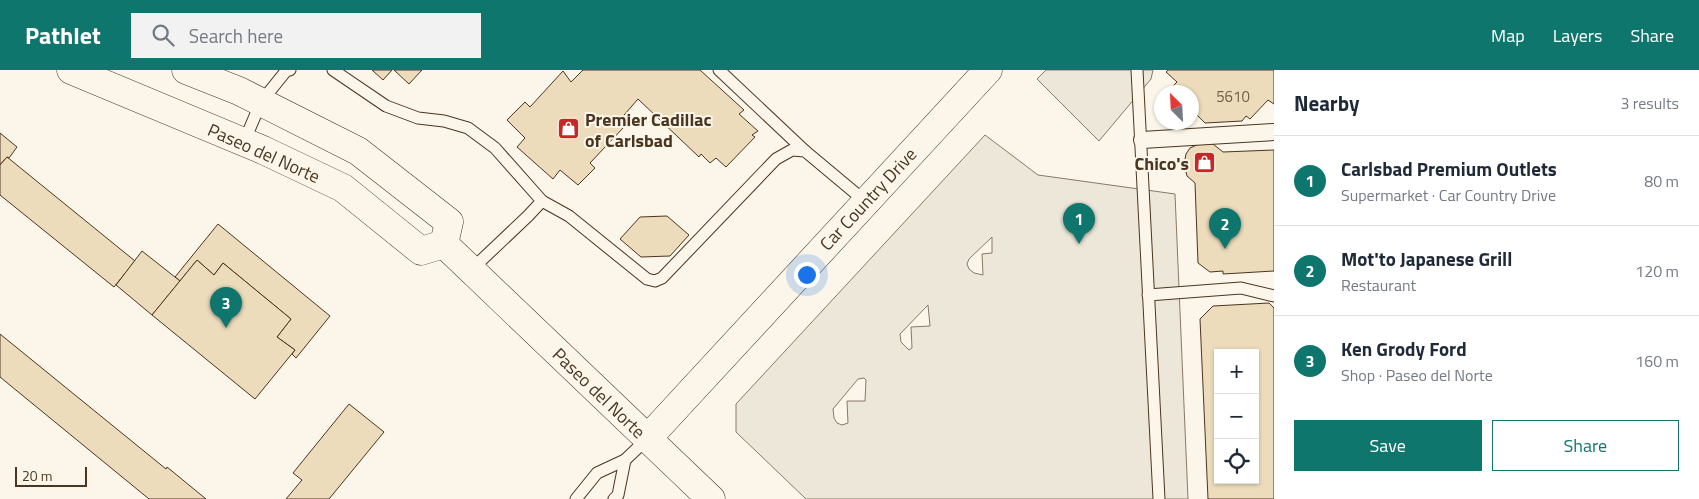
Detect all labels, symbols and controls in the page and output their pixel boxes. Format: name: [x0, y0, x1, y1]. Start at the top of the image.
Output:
search box: [131, 13, 481, 58]
text: Pathlet: [25, 17, 101, 53]
icon: search: [149, 21, 177, 49]
text: Search here: [189, 21, 283, 50]
text: Map: [1491, 22, 1525, 49]
text: Layers: [1553, 22, 1602, 49]
text: Share: [1630, 22, 1674, 49]
north arrow: [1154, 85, 1199, 130]
house number: 5610: [1216, 85, 1250, 108]
text: Nearby: [1294, 87, 1359, 119]
text: 3 results: [1620, 91, 1679, 115]
place label: Premier Cadillac of Carlsbad: [585, 106, 712, 154]
street label: Paseo del Norte: [203, 116, 325, 190]
shop icon: Premier Cadillac of Carlsbad: [557, 117, 581, 141]
street label: Car Country Drive: [813, 142, 923, 256]
place label: Chico's: [1134, 150, 1189, 177]
shop icon: Chico's: [1193, 151, 1217, 175]
text: Carlsbad Premium Outlets: [1341, 154, 1557, 183]
text: 1: [1306, 169, 1314, 193]
text: 80 m: [1644, 169, 1679, 193]
text: Supermarket · Car Country Drive: [1341, 183, 1556, 207]
pin: 1: [1063, 203, 1095, 244]
pin: 2: [1209, 208, 1241, 249]
text: Mot'to Japanese Grill: [1341, 244, 1512, 273]
text: 2: [1306, 259, 1314, 283]
text: 120 m: [1635, 259, 1679, 283]
your location: [794, 262, 820, 288]
text: Restaurant: [1341, 273, 1416, 297]
pin: 3: [210, 287, 242, 328]
text: Ken Grody Ford: [1341, 334, 1467, 363]
street label: Paseo del Norte: [546, 341, 652, 445]
map controls: [1214, 349, 1259, 484]
button: +: [1214, 349, 1259, 394]
text: 3: [1306, 349, 1314, 373]
text: 160 m: [1635, 349, 1679, 373]
text: Shop · Paseo del Norte: [1341, 363, 1493, 387]
button: −: [1214, 394, 1259, 439]
button: Save: [1294, 420, 1482, 471]
button: Share: [1492, 420, 1679, 471]
button: locate: [1214, 439, 1259, 484]
scale bar: [15, 464, 88, 487]
text: 20 m: [22, 465, 52, 486]

